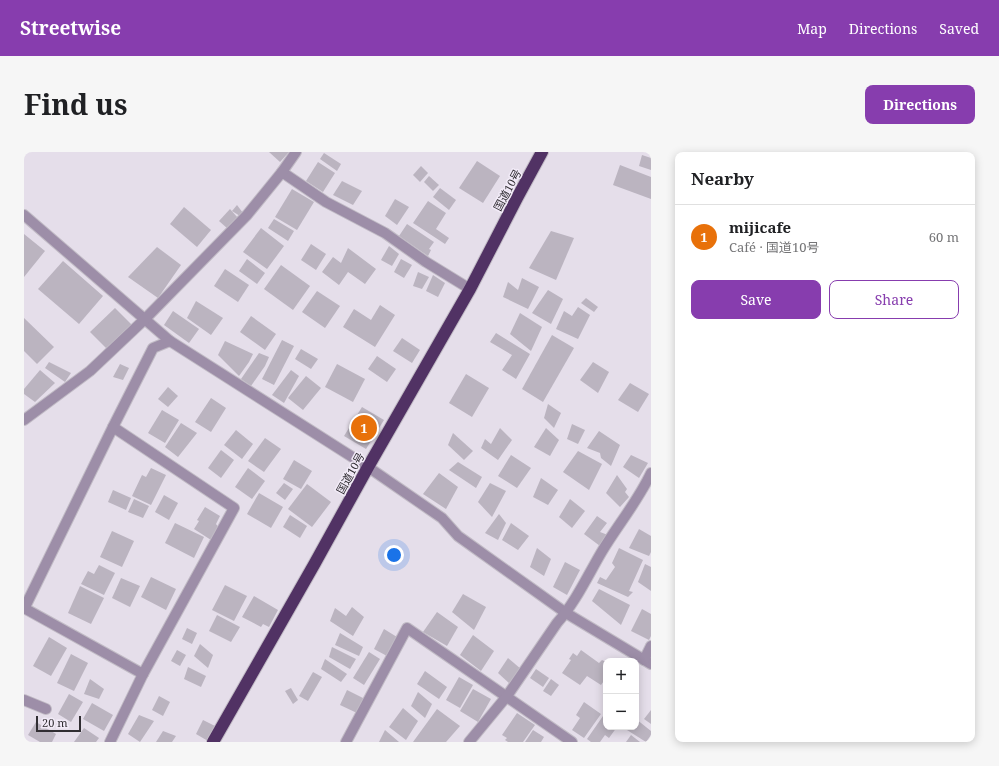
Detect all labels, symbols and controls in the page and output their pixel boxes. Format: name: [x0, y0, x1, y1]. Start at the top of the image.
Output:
text: Streetwise: [20, 15, 121, 41]
text: Map: [797, 19, 827, 38]
text: Directions: [849, 19, 917, 38]
text: Saved: [939, 19, 979, 38]
text: Find us: [24, 85, 128, 123]
button: Directions: [865, 85, 975, 124]
street label: 国道10号: [490, 166, 524, 214]
text: Nearby: [691, 167, 754, 190]
text: mijicafe: [729, 217, 791, 237]
text: 1: [700, 228, 708, 246]
text: 60 m: [929, 228, 959, 246]
text: Café · 国道10号: [729, 238, 820, 256]
button: Save: [691, 280, 821, 319]
button: Share: [829, 280, 959, 319]
pin: 1: [351, 413, 377, 443]
street label: 国道10号: [332, 450, 368, 496]
your location: [384, 545, 404, 565]
map controls: [603, 658, 639, 730]
button: +: [603, 658, 639, 694]
button: −: [603, 694, 639, 730]
scale bar: [36, 714, 81, 733]
text: 20 m: [42, 715, 68, 730]

